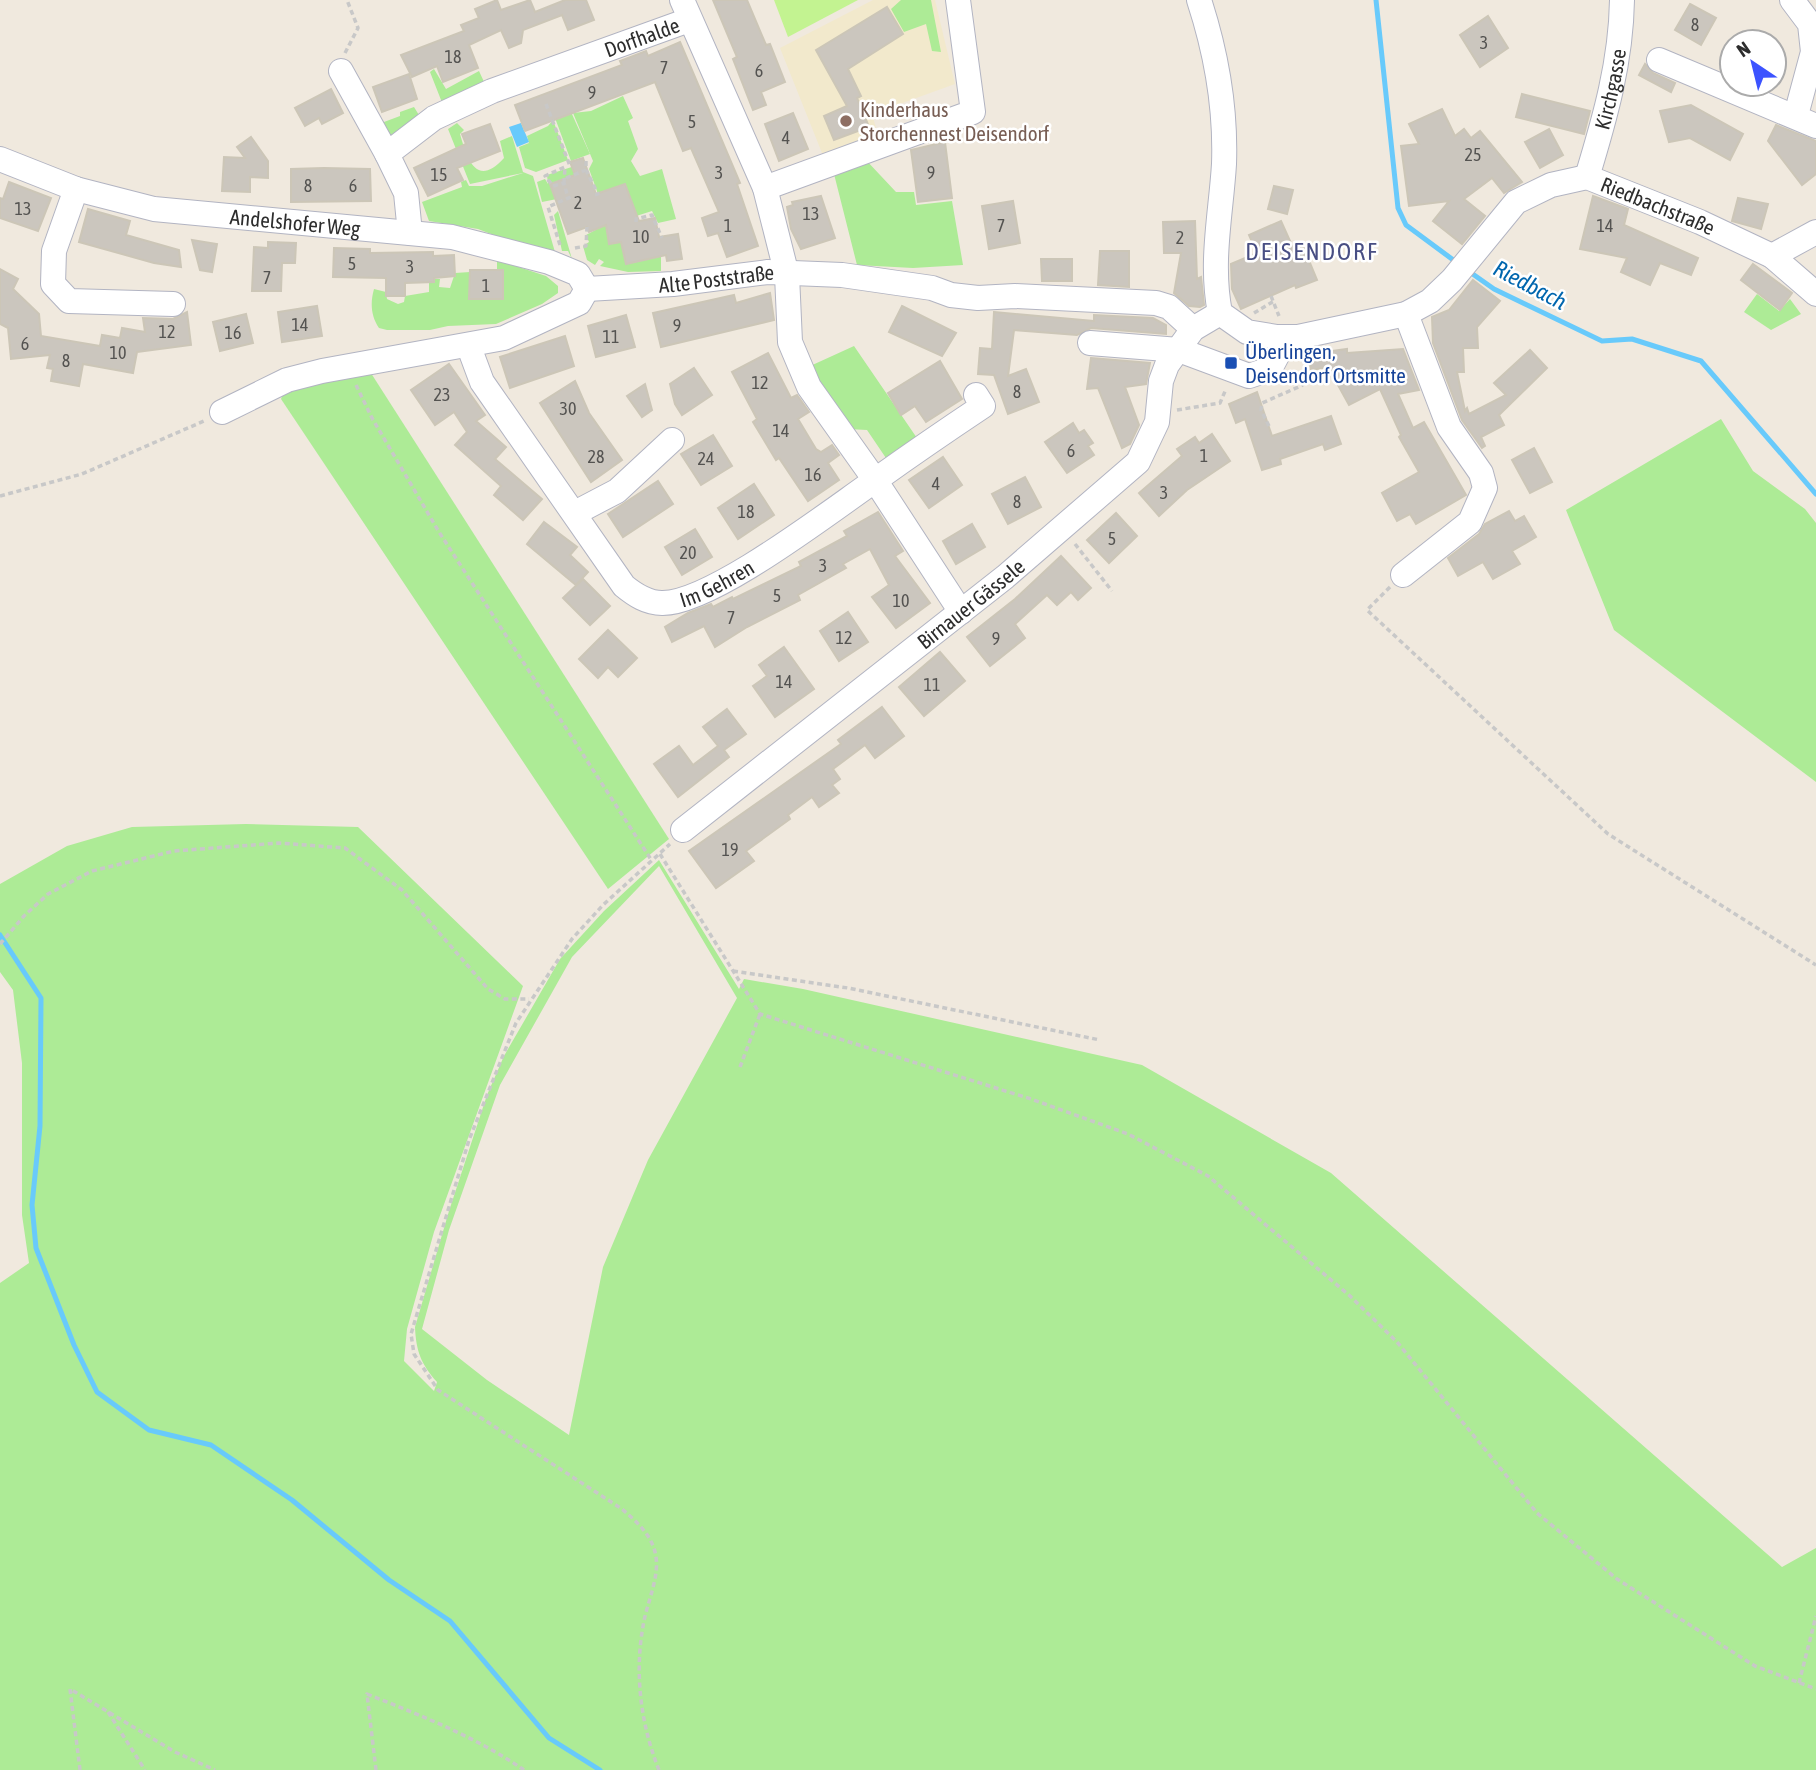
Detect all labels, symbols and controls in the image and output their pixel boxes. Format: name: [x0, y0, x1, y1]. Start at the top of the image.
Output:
street label: Dorfhalde: [601, 12, 683, 62]
house number: 8: [1691, 14, 1699, 35]
north arrow: [1718, 28, 1788, 98]
house number: 3: [1480, 32, 1488, 53]
text: N: [1732, 37, 1754, 61]
house number: 18: [445, 46, 461, 67]
street label: Kirchgasse: [1589, 47, 1630, 132]
house number: 7: [660, 57, 668, 78]
house number: 6: [755, 60, 763, 81]
house number: 9: [588, 82, 596, 103]
place label: Kinderhaus Storchennest Deisendorf: [860, 97, 1050, 145]
house number: 5: [688, 111, 696, 132]
marker: Kinderhaus Storchennest Deisendorf: [838, 113, 854, 129]
house number: 4: [782, 127, 790, 148]
house number: 25: [1465, 144, 1481, 165]
house number: 3: [715, 162, 723, 183]
house number: 9: [927, 162, 935, 183]
house number: 15: [431, 164, 447, 185]
street label: Riedbachstraße: [1597, 172, 1719, 239]
house number: 8: [304, 175, 312, 196]
house number: 6: [349, 175, 357, 196]
house number: 2: [574, 192, 582, 213]
house number: 13: [15, 198, 31, 219]
house number: 13: [803, 203, 819, 224]
street label: Andelshofer Weg: [229, 204, 361, 240]
house number: 1: [724, 215, 732, 236]
house number: 7: [997, 215, 1005, 236]
house number: 14: [1597, 215, 1613, 236]
house number: 10: [633, 226, 649, 247]
house number: 2: [1176, 227, 1184, 248]
district label: DEISENDORF: [1245, 238, 1379, 265]
house number: 5: [348, 253, 356, 274]
water label: Riedbach: [1489, 255, 1571, 315]
house number: 3: [406, 256, 414, 277]
street label: Alte Poststraße: [658, 260, 775, 297]
house number: 7: [263, 267, 271, 288]
house number: 1: [482, 275, 490, 296]
house number: 14: [292, 314, 308, 335]
house number: 9: [673, 315, 681, 336]
house number: 12: [159, 321, 175, 342]
house number: 16: [225, 322, 241, 343]
house number: 11: [603, 326, 619, 347]
house number: 6: [21, 333, 29, 354]
place label: Überlingen, Deisendorf Ortsmitte: [1245, 339, 1406, 387]
house number: 10: [110, 342, 126, 363]
house number: 8: [62, 350, 70, 371]
marker: Überlingen, Deisendorf Ortsmitte: [1223, 355, 1239, 371]
house number: 12: [752, 372, 768, 393]
house number: 8: [1013, 381, 1021, 402]
house number: 23: [434, 384, 450, 405]
house number: 30: [560, 398, 576, 419]
house number: 14: [773, 420, 789, 441]
house number: 6: [1067, 440, 1075, 461]
house number: 1: [1200, 445, 1208, 466]
house number: 28: [588, 446, 604, 467]
house number: 24: [698, 448, 714, 469]
house number: 16: [805, 464, 821, 485]
house number: 4: [932, 473, 940, 494]
house number: 3: [1160, 482, 1168, 503]
house number: 8: [1013, 491, 1021, 512]
house number: 18: [738, 501, 754, 522]
house number: 5: [1108, 528, 1116, 549]
house number: 20: [680, 542, 696, 563]
street label: Birnauer Gässele: [912, 554, 1029, 653]
street label: Im Gehren: [677, 555, 758, 612]
house number: 3: [819, 555, 827, 576]
house number: 5: [773, 585, 781, 606]
house number: 10: [893, 590, 909, 611]
house number: 7: [727, 607, 735, 628]
house number: 12: [836, 627, 852, 648]
house number: 9: [992, 628, 1000, 649]
house number: 14: [776, 671, 792, 692]
house number: 11: [924, 674, 940, 695]
house number: 19: [722, 839, 738, 860]

